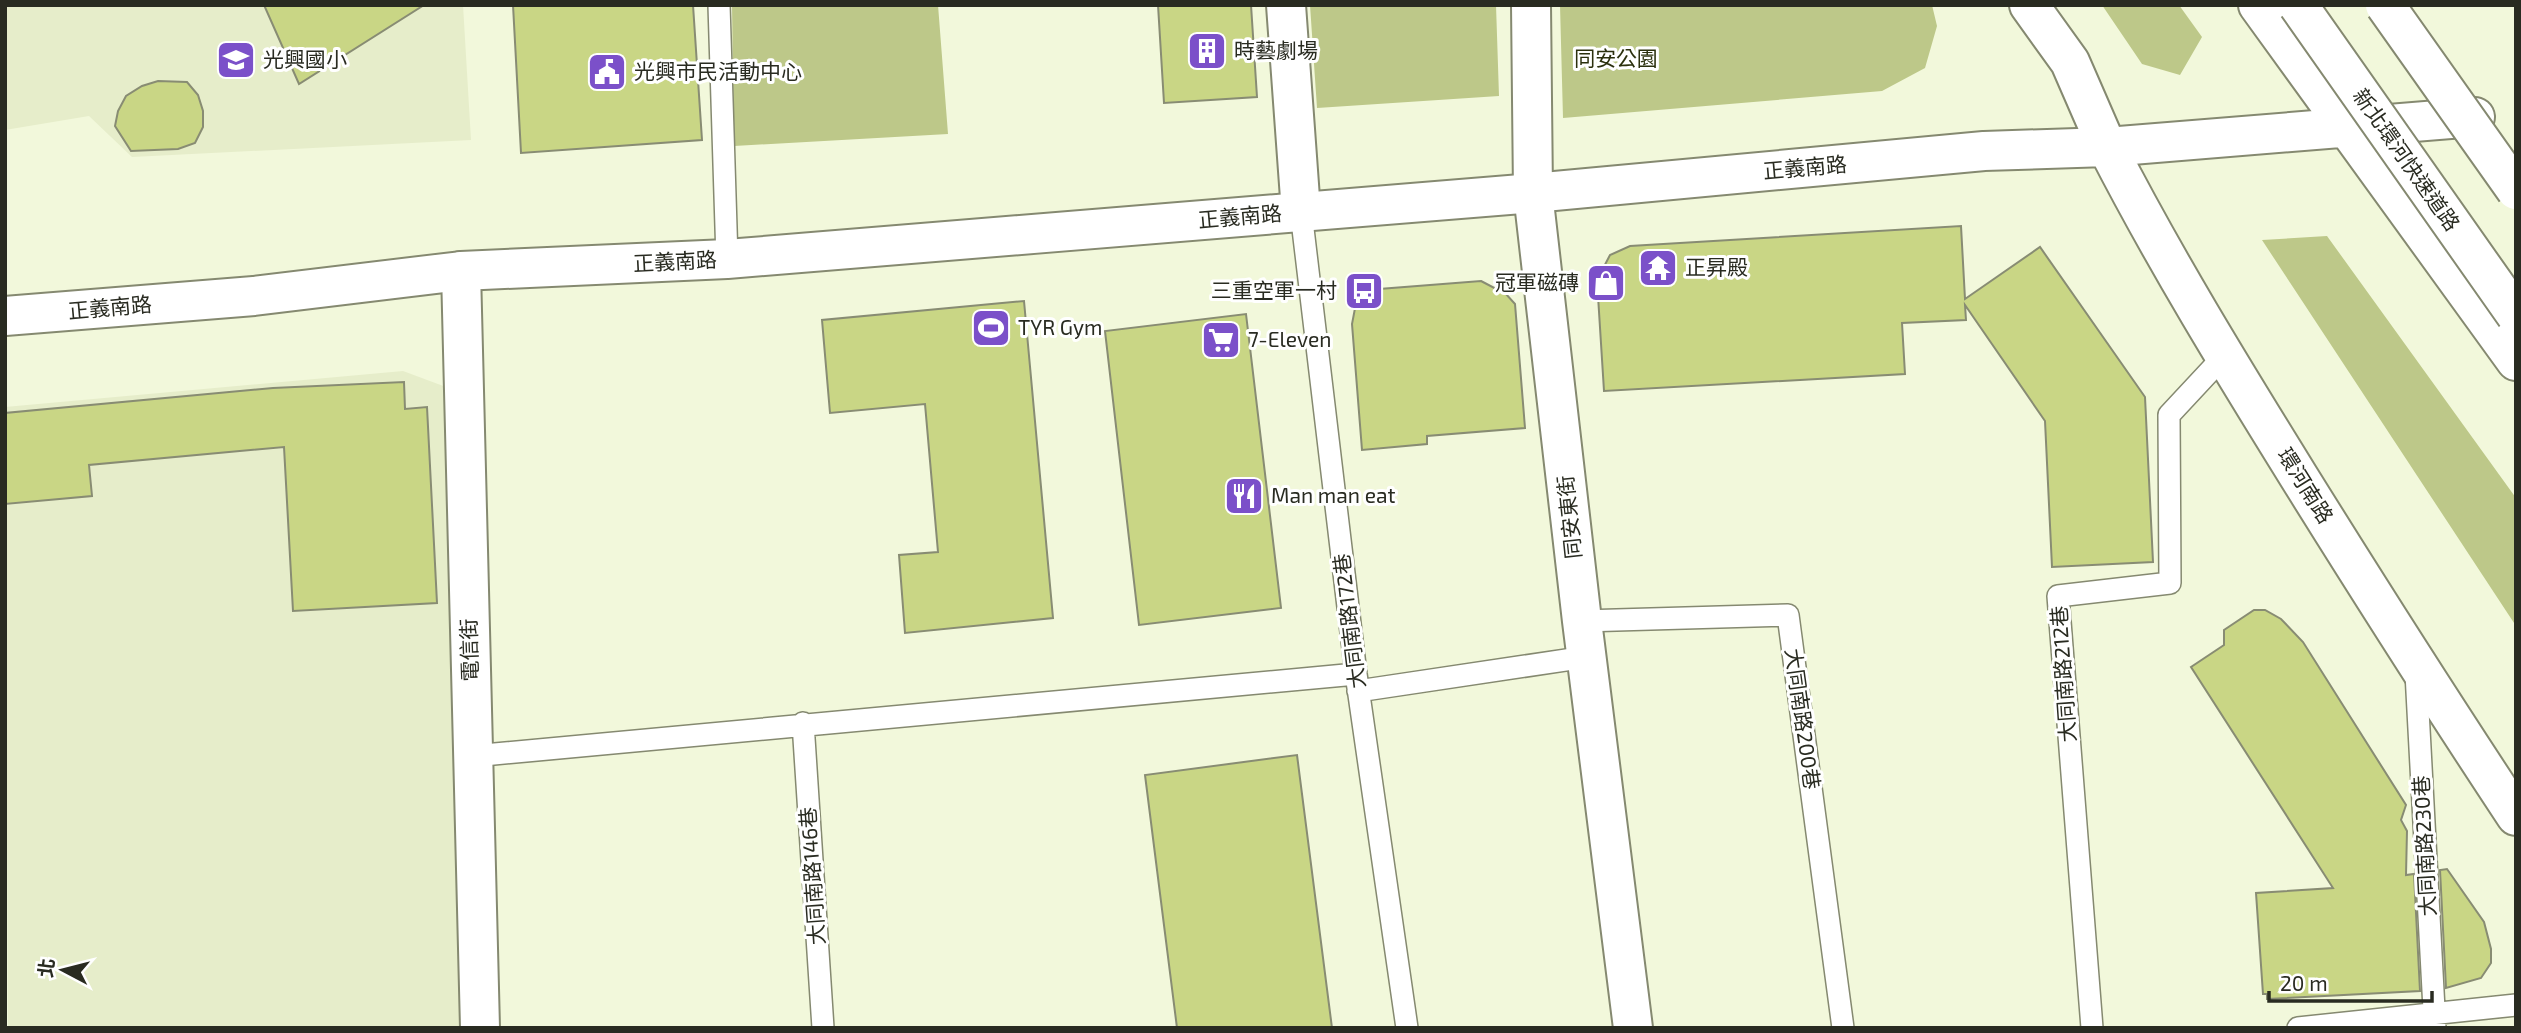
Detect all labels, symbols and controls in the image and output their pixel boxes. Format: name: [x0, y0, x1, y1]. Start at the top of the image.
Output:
building icon: 時藝劇場: [1186, 30, 1228, 72]
place label: 時藝劇場: [1234, 37, 1318, 62]
school or university icon: 光興國小: [215, 39, 257, 81]
park label: 同安公園: [1574, 45, 1658, 70]
place label: 光興國小: [263, 46, 347, 71]
public building icon: 光興市民活動中心: [586, 51, 628, 93]
place label: 光興市民活動中心: [634, 58, 802, 83]
street label: 新北環河快速道路: [2349, 83, 2466, 235]
street label: 正義南路: [1762, 150, 1848, 183]
street label: 正義南路: [1197, 199, 1283, 232]
street label: 正義南路: [632, 246, 718, 275]
temple icon: 正昇殿: [1637, 247, 1679, 289]
place label: 正昇殿: [1685, 254, 1748, 279]
shop icon: 冠軍磁磚: [1585, 262, 1627, 304]
place label: 冠軍磁磚: [1495, 269, 1579, 294]
bus stop icon: 三重空軍一村: [1343, 270, 1385, 312]
place label: 三重空軍一村: [1211, 277, 1337, 302]
street label: 正義南路: [67, 290, 153, 323]
sports icon: TYR Gym: [970, 307, 1012, 349]
place label: TYR Gym: [1018, 314, 1103, 339]
supermarket icon: 7-Eleven: [1200, 319, 1242, 361]
place label: 7-Eleven: [1248, 326, 1331, 351]
street label: 環河南路: [2273, 443, 2339, 527]
street label: 同安東街: [1552, 474, 1585, 560]
restaurant icon: Man man eat: [1223, 475, 1265, 517]
place label: Man man eat: [1271, 482, 1395, 507]
street label: 大同南路172巷: [1328, 552, 1369, 690]
street label: 大同南路212巷: [2045, 605, 2080, 743]
street label: 電信街: [455, 618, 482, 682]
street label: 大同南路200巷: [1781, 647, 1826, 791]
street label: 大同南路230巷: [2407, 775, 2440, 917]
street label: 大同南路146巷: [794, 806, 829, 946]
north arrow: [28, 935, 98, 1005]
text: 北: [33, 957, 58, 979]
scale bar: [2269, 960, 2432, 1004]
text: 20 m: [2280, 970, 2328, 995]

